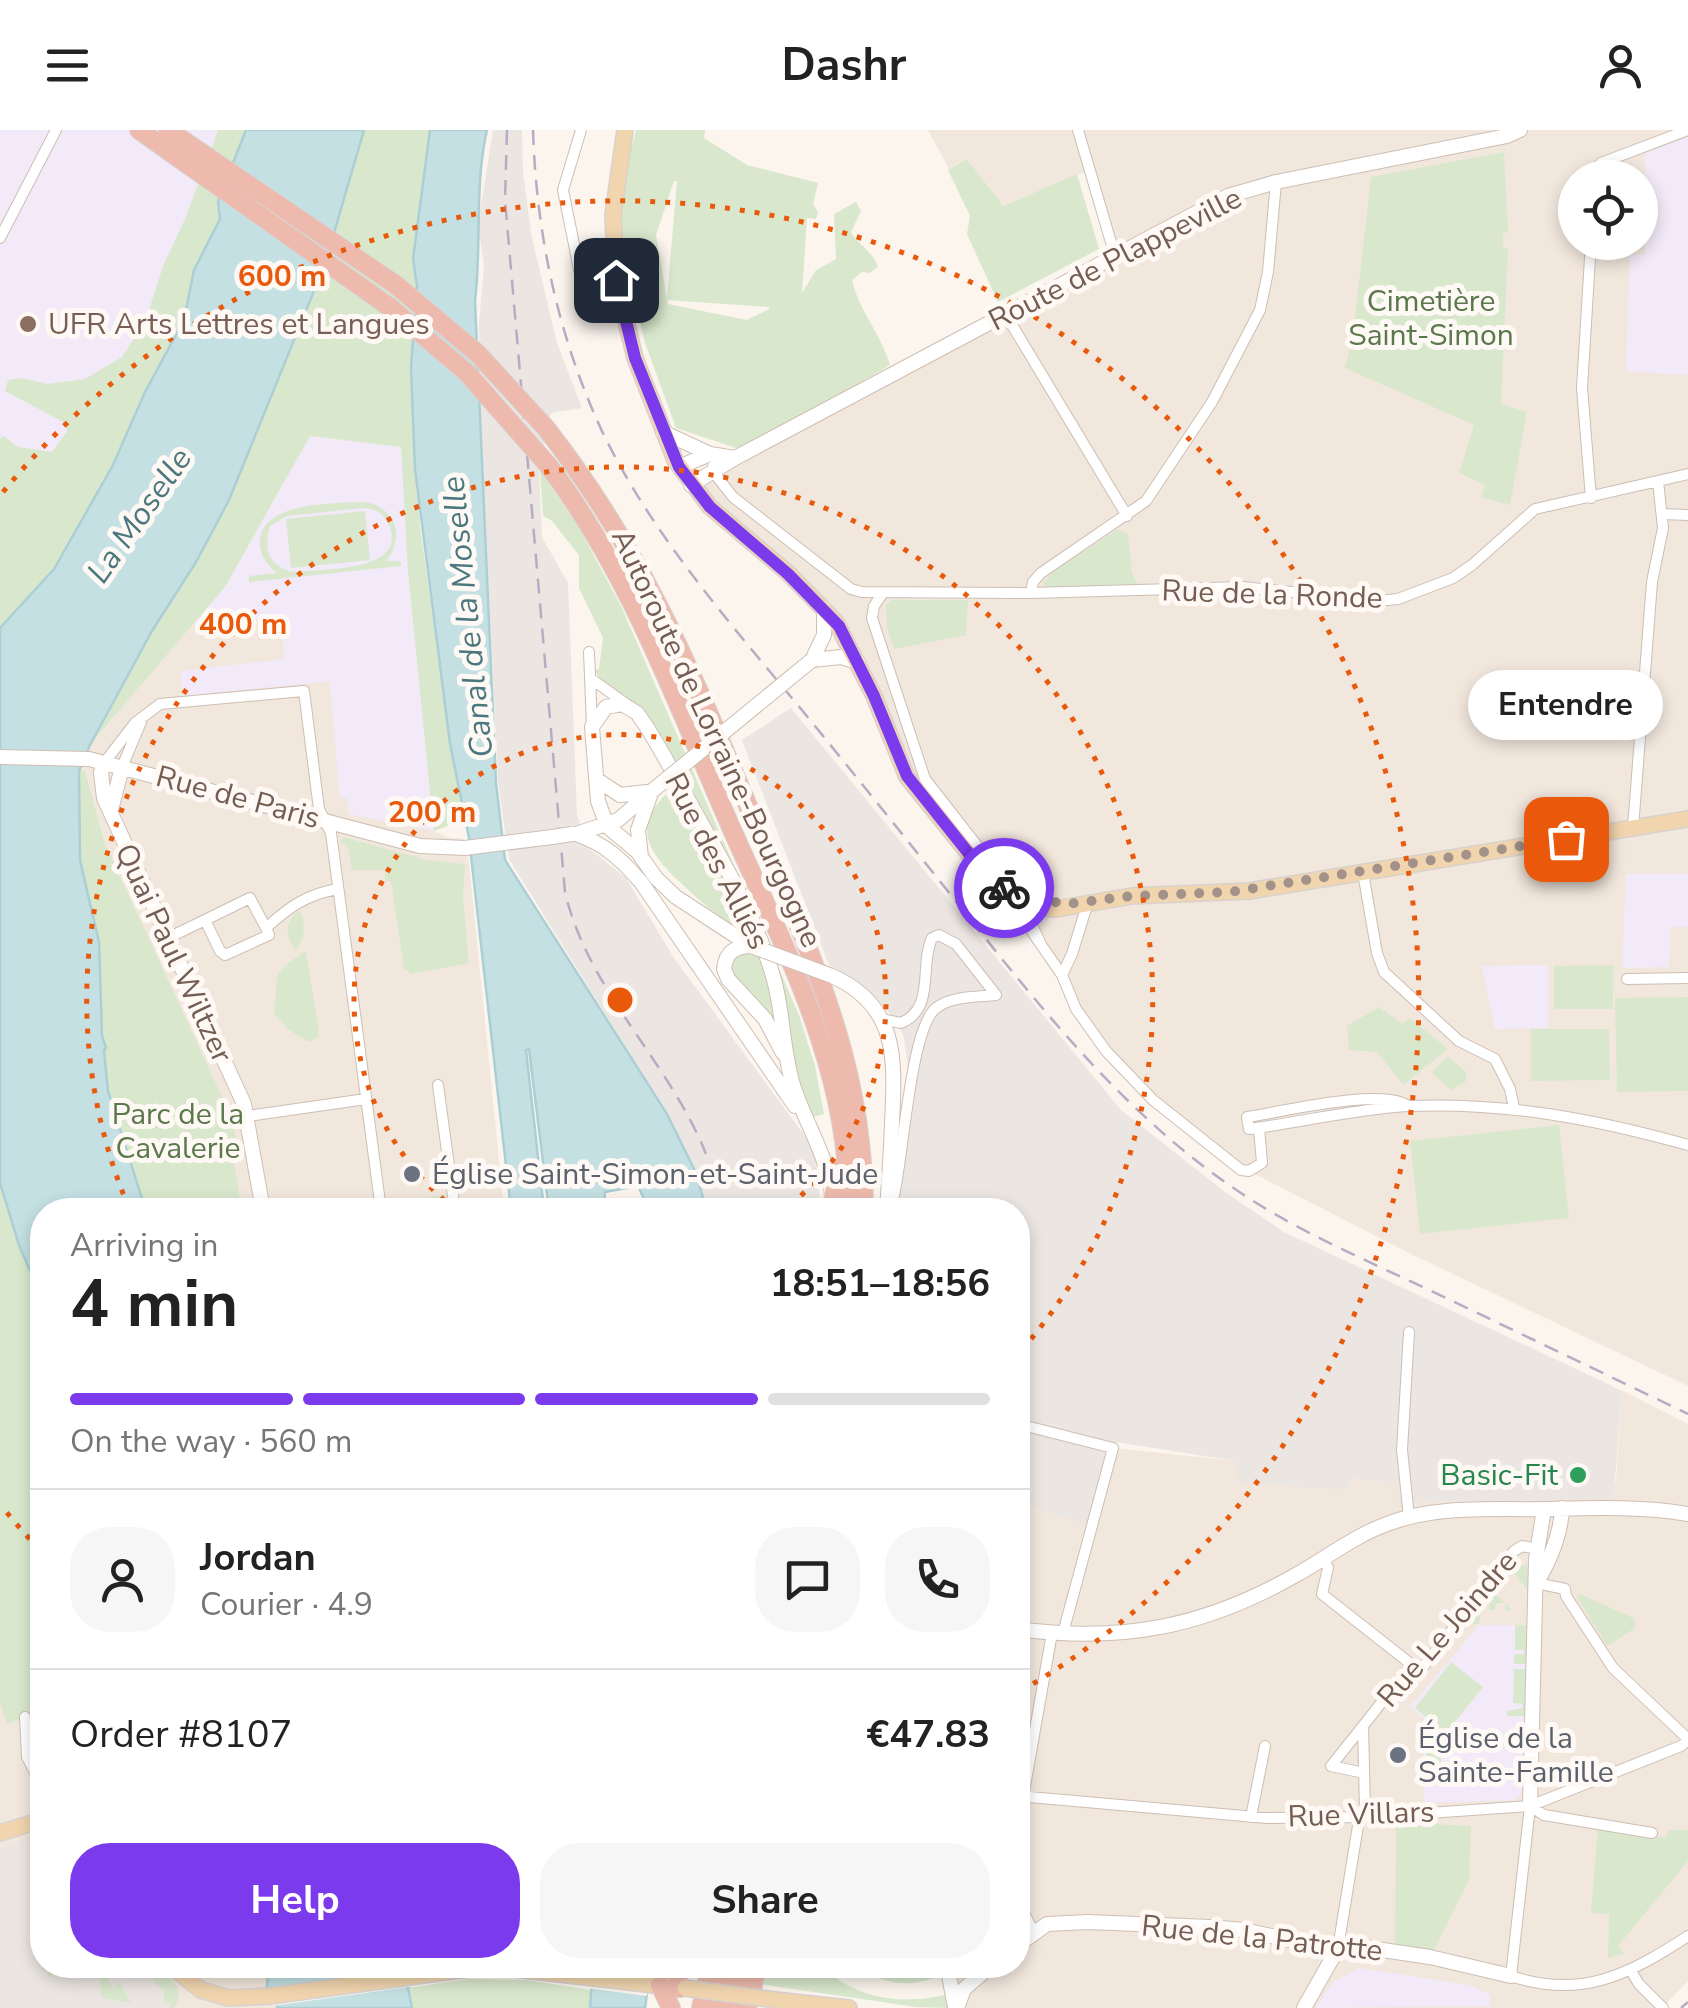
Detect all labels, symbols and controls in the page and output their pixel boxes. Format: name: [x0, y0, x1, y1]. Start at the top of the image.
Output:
text: Dashr: [782, 35, 906, 96]
icon: menu: [40, 38, 95, 93]
icon: person: [1593, 38, 1648, 93]
map controls: [1558, 160, 1658, 260]
button: locate: [1558, 160, 1658, 260]
street label: Route de Plappeville: [982, 178, 1249, 341]
pin: [574, 238, 659, 323]
icon: home: [589, 253, 644, 308]
text: 600 m: [238, 256, 326, 297]
park label: Cimetière Saint-Simon: [1348, 281, 1514, 356]
place label: UFR Arts Lettres et Langues: [48, 304, 430, 345]
marker: UFR Arts Lettres et Langues: [17, 313, 39, 335]
water label: La Moselle: [77, 439, 202, 591]
water label: Canal de la Moselle: [431, 474, 504, 760]
street label: Autoroute de Lorraine-Bourgogne: [601, 522, 832, 954]
street label: Rue de la Ronde: [1161, 570, 1383, 619]
text: 400 m: [199, 604, 287, 645]
callout: Entendre: [1468, 669, 1664, 739]
text: Entendre: [1498, 683, 1633, 726]
street label: Rue de Paris: [151, 756, 324, 839]
street label: Rue des Alliés: [654, 766, 779, 957]
text: 200 m: [388, 792, 476, 833]
pin: [1524, 797, 1609, 882]
icon: bag: [1539, 812, 1594, 867]
street label: Quai Paul Wiltzer: [105, 837, 242, 1070]
courier: [954, 838, 1054, 938]
icon: bike: [977, 861, 1032, 916]
centre of rings: [602, 982, 638, 1018]
park label: Parc de la Cavalerie: [112, 1094, 244, 1169]
place label: Église Saint-Simon-et-Saint-Jude: [432, 1154, 878, 1195]
marker: Église Saint-Simon-et-Saint-Jude: [401, 1163, 423, 1185]
text: Arriving in: [70, 1224, 218, 1267]
text: 18:51–18:56: [770, 1258, 990, 1309]
text: 4 min: [70, 1260, 238, 1349]
text: On the way · 560 m: [70, 1420, 352, 1463]
place label: Basic-Fit: [1440, 1455, 1558, 1496]
marker: Basic-Fit: [1567, 1464, 1589, 1486]
button: person: [70, 1527, 175, 1632]
button: chat: [755, 1527, 860, 1632]
button: phone: [885, 1527, 990, 1632]
text: Jordan: [200, 1532, 316, 1583]
street label: Rue Le Joindre: [1368, 1542, 1527, 1716]
text: Courier · 4.9: [200, 1583, 373, 1626]
text: Order #8107: [70, 1709, 292, 1760]
text: €47.83: [867, 1709, 990, 1760]
place label: Église de la Sainte-Famille: [1418, 1718, 1614, 1793]
marker: Église de la Sainte-Famille: [1387, 1744, 1409, 1766]
street label: Rue Villars: [1287, 1791, 1435, 1838]
button: Help: [70, 1843, 520, 1958]
button: Share: [540, 1843, 990, 1958]
street label: Rue de la Patrotte: [1139, 1905, 1385, 1972]

